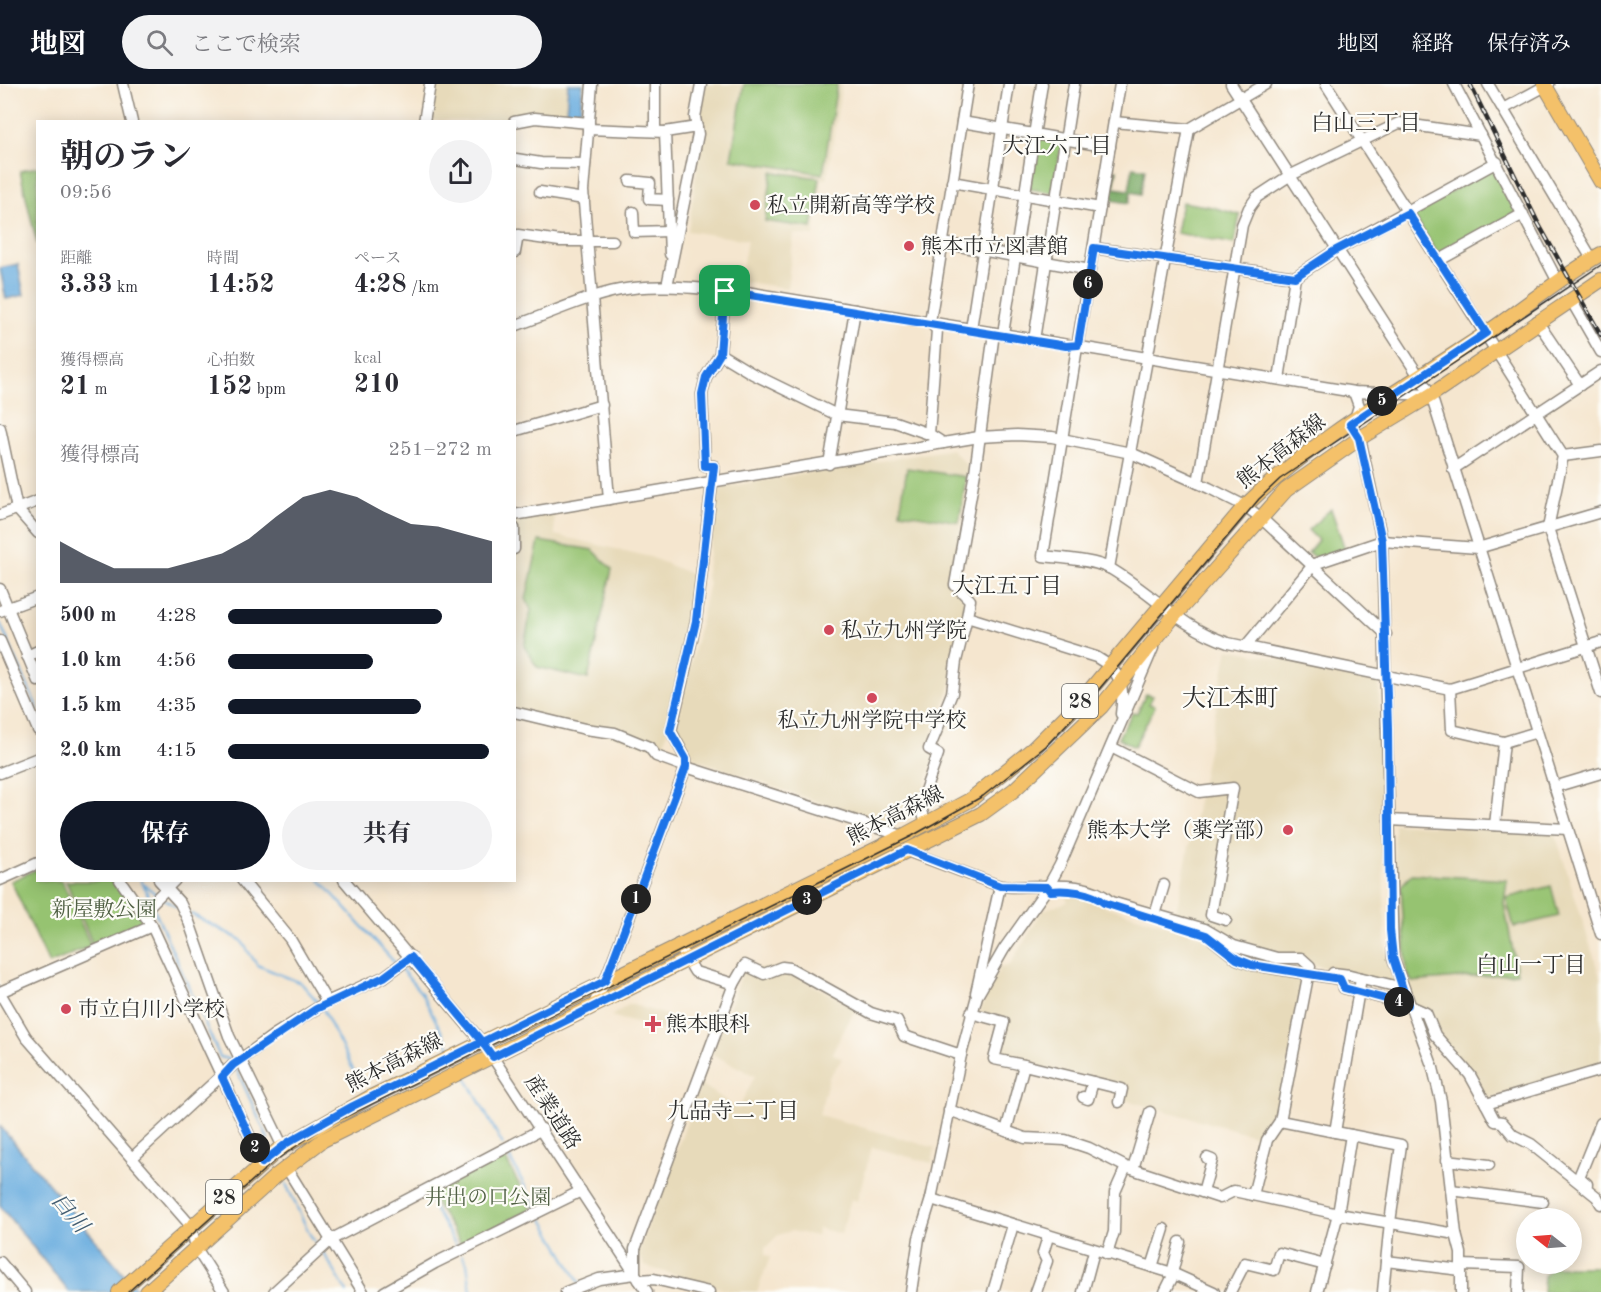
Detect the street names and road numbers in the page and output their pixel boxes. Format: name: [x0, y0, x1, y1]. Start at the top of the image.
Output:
street label: 熊本高森線: [1233, 410, 1330, 493]
road number: 28: [1062, 684, 1098, 718]
street label: 熊本高森線: [843, 781, 947, 850]
street label: 熊本高森線: [342, 1028, 446, 1097]
street label: 産業道路: [520, 1071, 585, 1154]
road number: 28: [206, 1180, 242, 1214]

